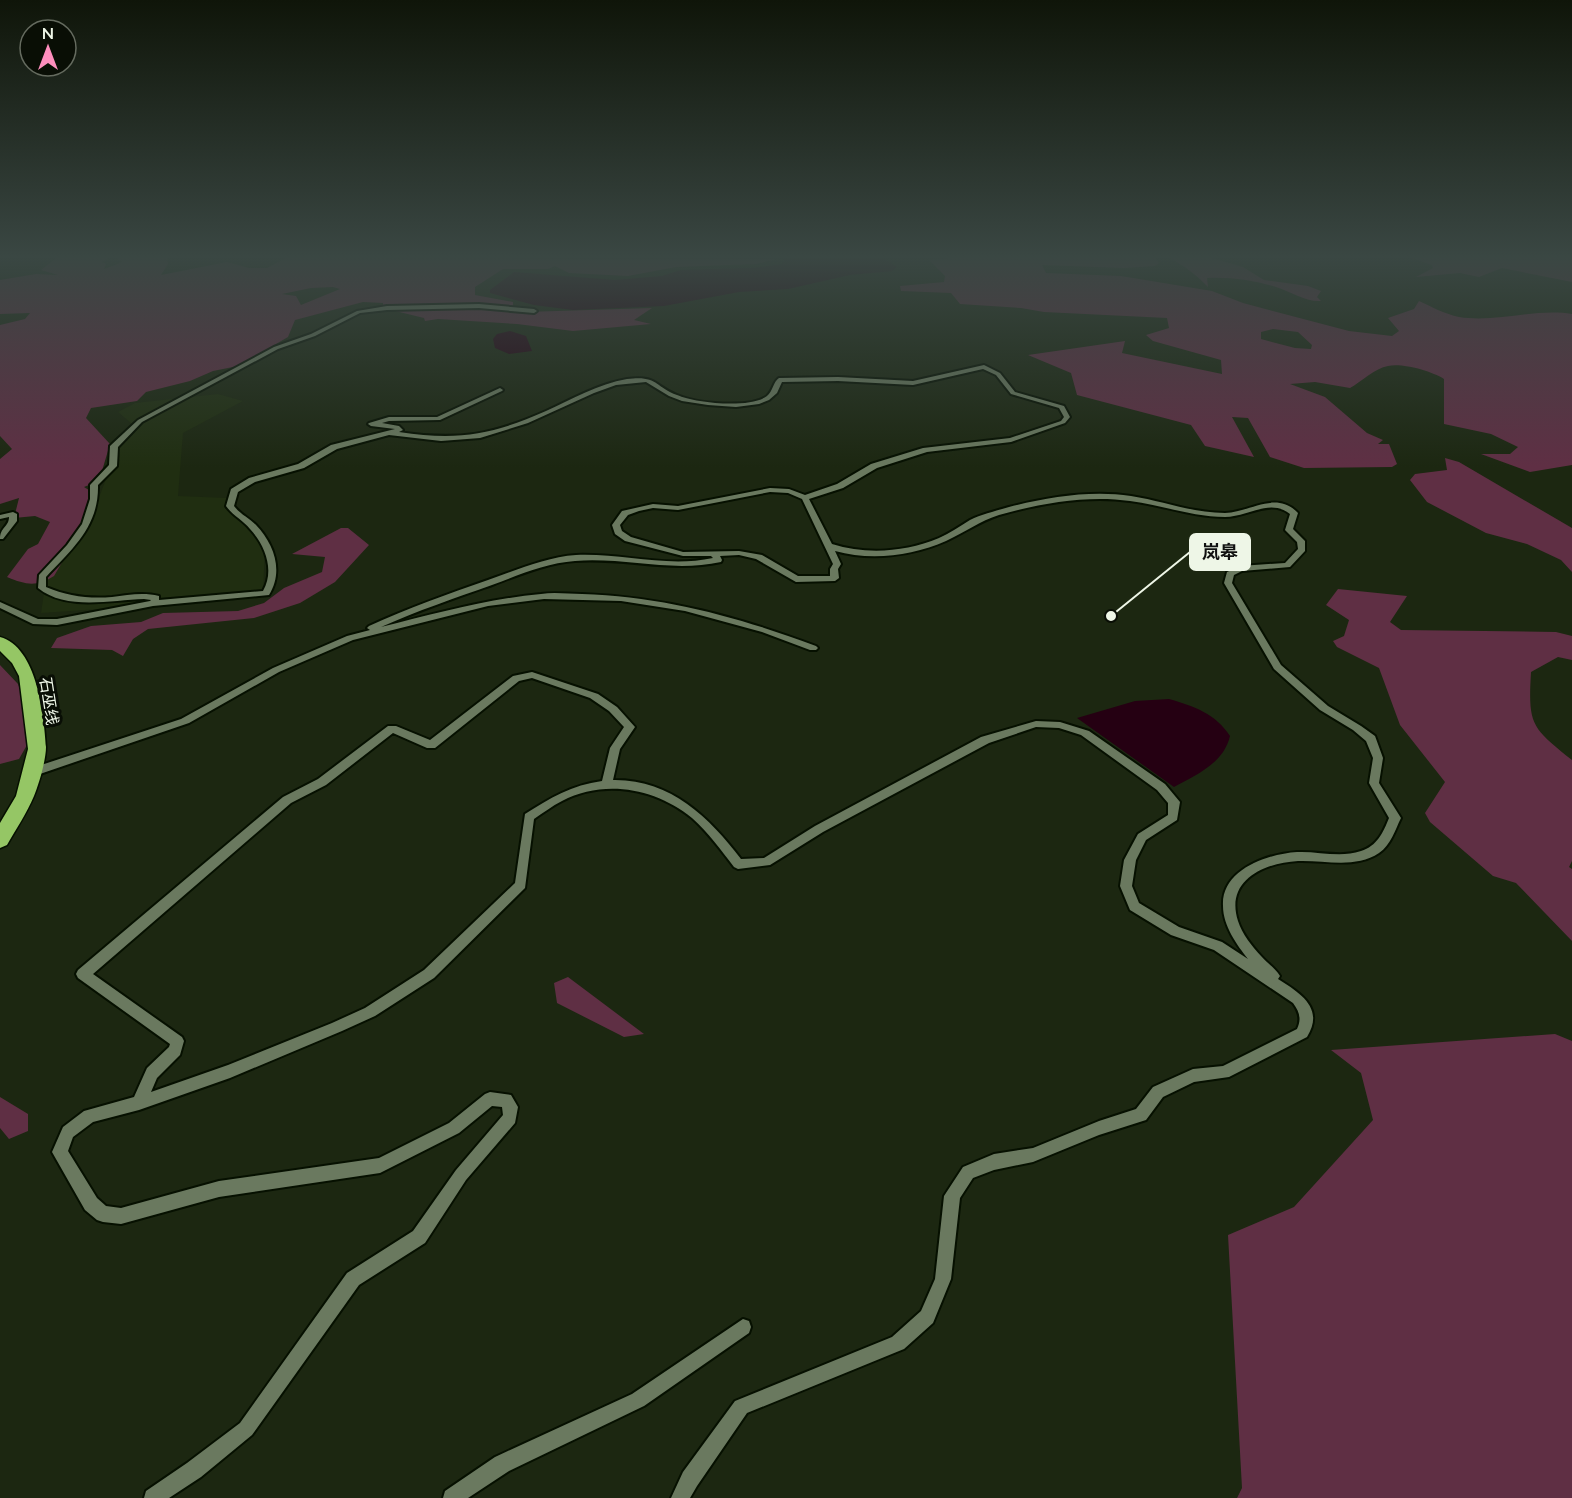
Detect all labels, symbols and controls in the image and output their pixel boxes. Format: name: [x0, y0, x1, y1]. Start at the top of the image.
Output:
north arrow: [18, 18, 78, 78]
text: N: [42, 23, 54, 42]
callout: 岚皋: [1190, 534, 1250, 570]
text: 岚皋: [1202, 540, 1238, 562]
street label: 石巫线: [37, 676, 63, 726]

